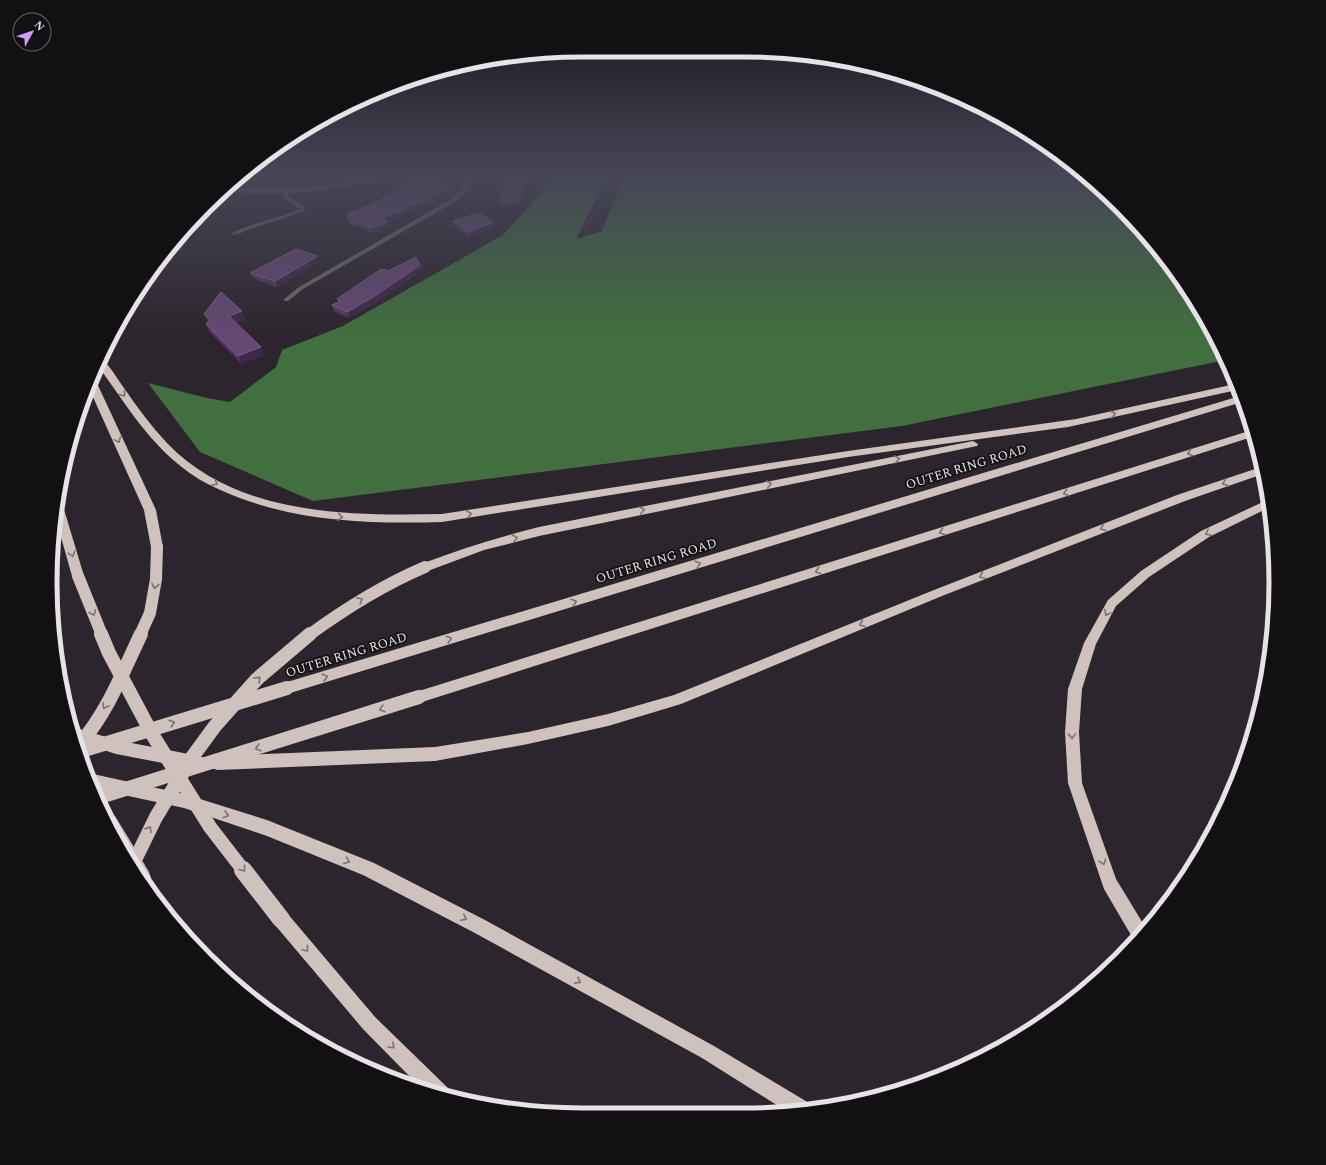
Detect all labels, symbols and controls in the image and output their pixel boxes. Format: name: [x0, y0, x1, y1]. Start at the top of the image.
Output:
north arrow: [12, 12, 52, 52]
text: N: [30, 17, 49, 35]
one-way arrow: [119, 389, 126, 396]
one-way arrow: [1110, 410, 1116, 418]
one-way arrow: [113, 436, 121, 443]
street label: OUTER RING ROAD: [903, 439, 1029, 495]
one-way arrow: [1186, 449, 1193, 457]
one-way arrow: [894, 455, 900, 463]
one-way arrow: [211, 478, 219, 486]
one-way arrow: [1222, 478, 1229, 487]
one-way arrow: [766, 480, 773, 489]
one-way arrow: [1062, 488, 1069, 496]
one-way arrow: [639, 507, 645, 515]
one-way arrow: [466, 510, 472, 519]
one-way arrow: [337, 513, 343, 522]
one-way arrow: [1100, 524, 1107, 532]
one-way arrow: [938, 527, 945, 536]
one-way arrow: [1204, 529, 1212, 536]
street label: OUTER RING ROAD: [593, 533, 719, 589]
one-way arrow: [512, 534, 518, 542]
one-way arrow: [67, 551, 76, 558]
one-way arrow: [694, 560, 701, 569]
one-way arrow: [814, 566, 821, 575]
one-way arrow: [979, 571, 986, 579]
one-way arrow: [151, 583, 160, 589]
one-way arrow: [356, 597, 363, 604]
one-way arrow: [570, 598, 577, 607]
one-way arrow: [88, 609, 96, 616]
one-way arrow: [1104, 609, 1111, 616]
one-way arrow: [858, 619, 866, 627]
street label: OUTER RING ROAD: [283, 627, 409, 683]
one-way arrow: [445, 635, 452, 644]
one-way arrow: [321, 673, 328, 682]
one-way arrow: [253, 676, 261, 684]
one-way arrow: [103, 702, 110, 709]
one-way arrow: [379, 704, 386, 713]
one-way arrow: [168, 719, 175, 728]
one-way arrow: [1068, 733, 1076, 739]
one-way arrow: [255, 743, 262, 752]
one-way arrow: [222, 810, 229, 819]
one-way arrow: [145, 826, 152, 833]
one-way arrow: [343, 856, 351, 864]
one-way arrow: [1098, 858, 1106, 865]
one-way arrow: [238, 865, 245, 872]
one-way arrow: [459, 914, 467, 921]
one-way arrow: [301, 944, 308, 951]
one-way arrow: [574, 976, 581, 983]
one-way arrow: [387, 1041, 395, 1049]

